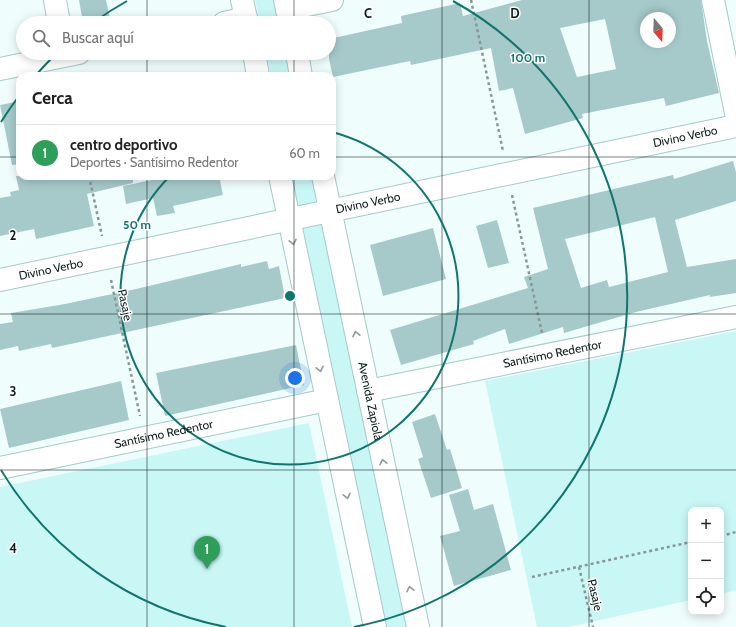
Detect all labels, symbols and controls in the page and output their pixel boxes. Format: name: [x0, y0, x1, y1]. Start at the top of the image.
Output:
text: C: [364, 5, 372, 21]
text: D: [510, 5, 520, 21]
north arrow: [640, 12, 676, 48]
search box: [16, 16, 336, 60]
icon: search: [30, 27, 52, 49]
text: Buscar aquí: [62, 29, 134, 47]
text: 100 m: [511, 50, 545, 65]
text: Cerca: [32, 88, 73, 108]
street label: Divino Verbo: [651, 122, 719, 150]
text: centro deportivo: [70, 136, 178, 154]
text: 1: [43, 145, 47, 161]
text: 60 m: [289, 145, 320, 161]
text: Deportes · Santísimo Redentor: [70, 154, 238, 170]
street label: Divino Verbo: [334, 188, 402, 217]
text: 50 m: [123, 217, 151, 232]
text: 2: [10, 227, 17, 243]
one-way arrow: [289, 238, 297, 245]
street label: Divino Verbo: [17, 255, 85, 283]
street label: Pasaje: [115, 288, 136, 322]
centre of rings: [283, 289, 297, 303]
one-way arrow: [353, 331, 361, 338]
street label: Santísimo Redentor: [502, 336, 603, 371]
street label: Avenida Zapiola: [355, 360, 387, 442]
one-way arrow: [316, 366, 324, 372]
your location: [285, 368, 305, 388]
text: 3: [9, 383, 17, 399]
street label: Santísimo Redentor: [113, 416, 214, 451]
one-way arrow: [379, 459, 387, 465]
one-way arrow: [343, 493, 351, 499]
map controls: [688, 507, 724, 615]
button: +: [688, 507, 724, 543]
pin: 1: [194, 536, 220, 569]
text: 4: [9, 540, 17, 556]
button: −: [688, 543, 724, 579]
street label: Pasaje: [585, 578, 606, 612]
button: locate: [688, 579, 724, 615]
one-way arrow: [406, 586, 414, 592]

